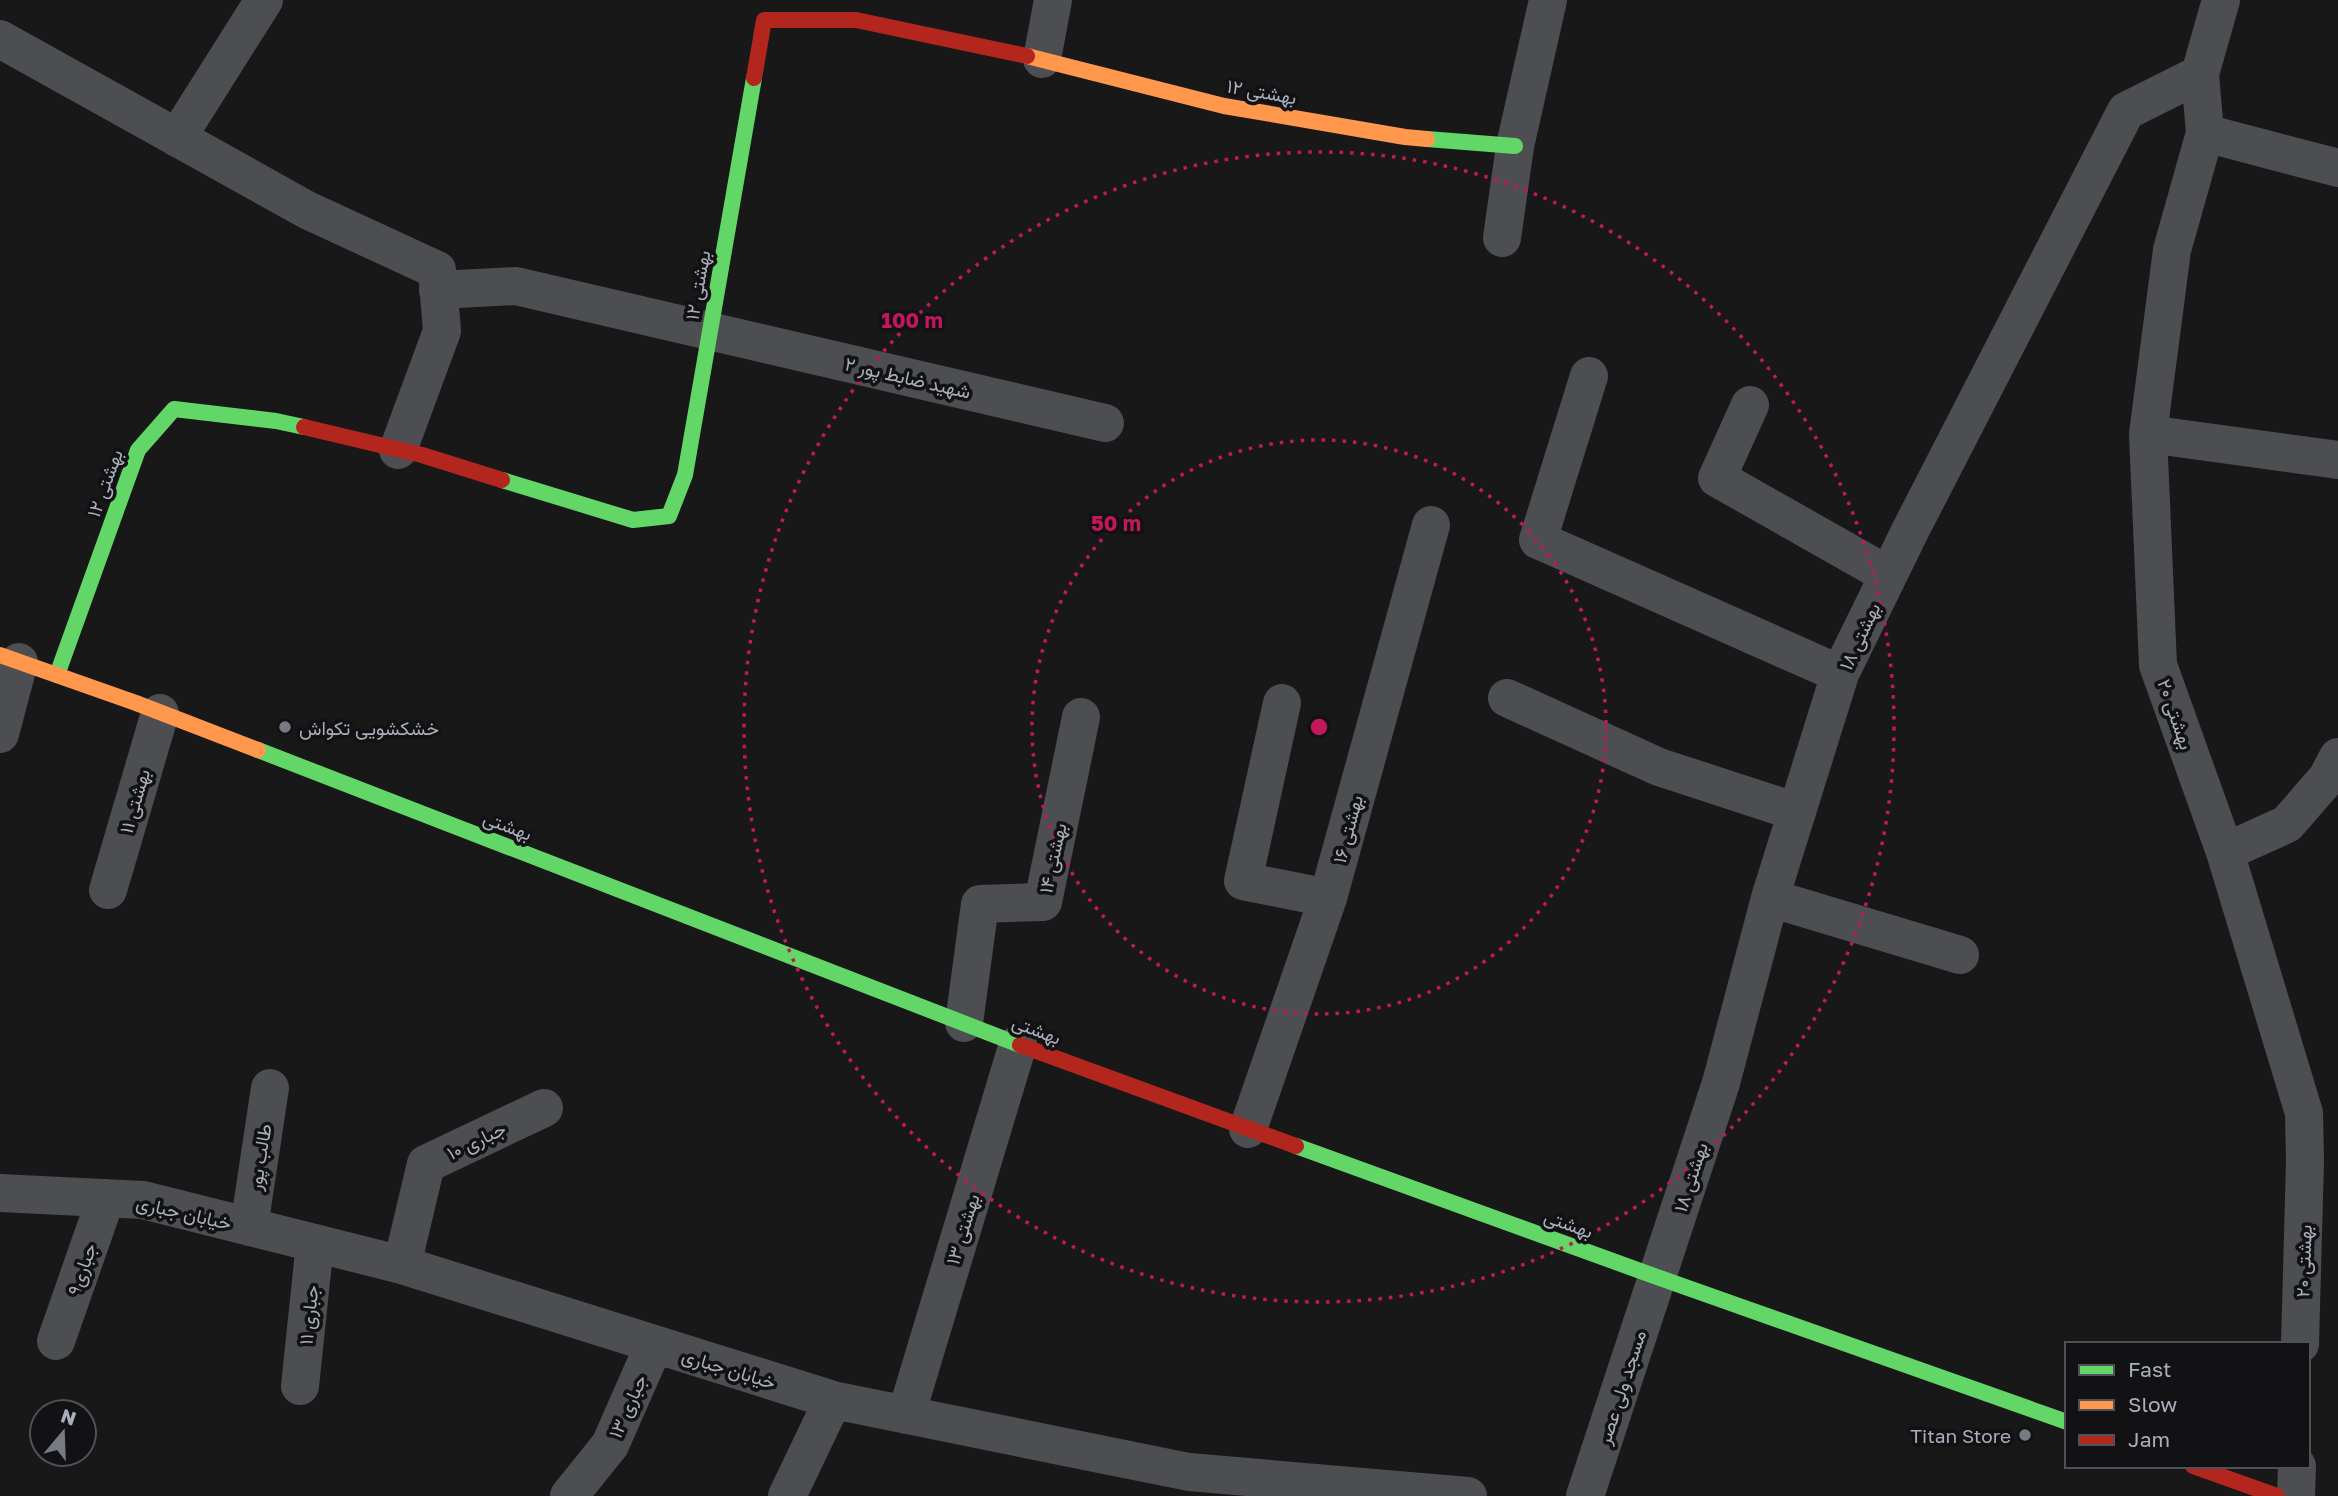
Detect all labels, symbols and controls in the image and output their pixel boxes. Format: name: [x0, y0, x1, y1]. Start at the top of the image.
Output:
street label: بهشتی ۱۲: [1225, 74, 1299, 109]
street label: بهشتی ۱۲: [680, 248, 715, 322]
text: 100 m: [881, 307, 943, 333]
street label: شهید ضابط پور ۲: [842, 351, 973, 406]
street label: بهشتی ۱۲: [81, 446, 128, 520]
text: 50 m: [1091, 510, 1141, 536]
street label: بهشتی ۱۸: [1833, 599, 1885, 674]
street label: بهشتی ۲۰: [2152, 676, 2199, 753]
centre of rings: [1307, 715, 1331, 739]
place label: خشکشویی تکواش: [299, 716, 439, 740]
marker: خشکشویی تکواش: [277, 719, 293, 735]
street label: بهشتی ۱۱: [114, 766, 155, 836]
street label: بهشتی ۱۶: [1327, 792, 1368, 866]
street label: بهشتی: [480, 805, 536, 846]
street label: بهشتی ۱۴: [1033, 821, 1072, 895]
street label: بهشتی: [1009, 1009, 1065, 1050]
street label: جباری ۱۰: [443, 1116, 510, 1165]
street label: طالب پور: [242, 1122, 279, 1193]
street label: بهشتی ۱۸: [1668, 1139, 1713, 1215]
street label: خیابان جباری: [134, 1190, 234, 1235]
street label: بهشتی ۱۳: [940, 1191, 985, 1268]
street label: بهشتی: [1541, 1204, 1597, 1243]
street label: بهشتی ۲۰: [2290, 1224, 2317, 1298]
street label: جباری۹: [61, 1240, 102, 1298]
street label: جباری ۱۱: [293, 1284, 324, 1346]
street label: مسجد ولی عصر: [1591, 1327, 1651, 1448]
legend: [2065, 1342, 2310, 1468]
street label: خیابان جباری: [679, 1343, 779, 1394]
text: Fast: [2128, 1356, 2171, 1382]
street label: جباری ۱۳: [603, 1371, 652, 1442]
text: Slow: [2128, 1391, 2177, 1417]
north arrow: [28, 1398, 98, 1468]
text: N: [58, 1403, 79, 1430]
place label: Titan Store: [1910, 1424, 2011, 1447]
text: Jam: [2128, 1426, 2170, 1452]
marker: Titan Store: [2017, 1427, 2033, 1443]

